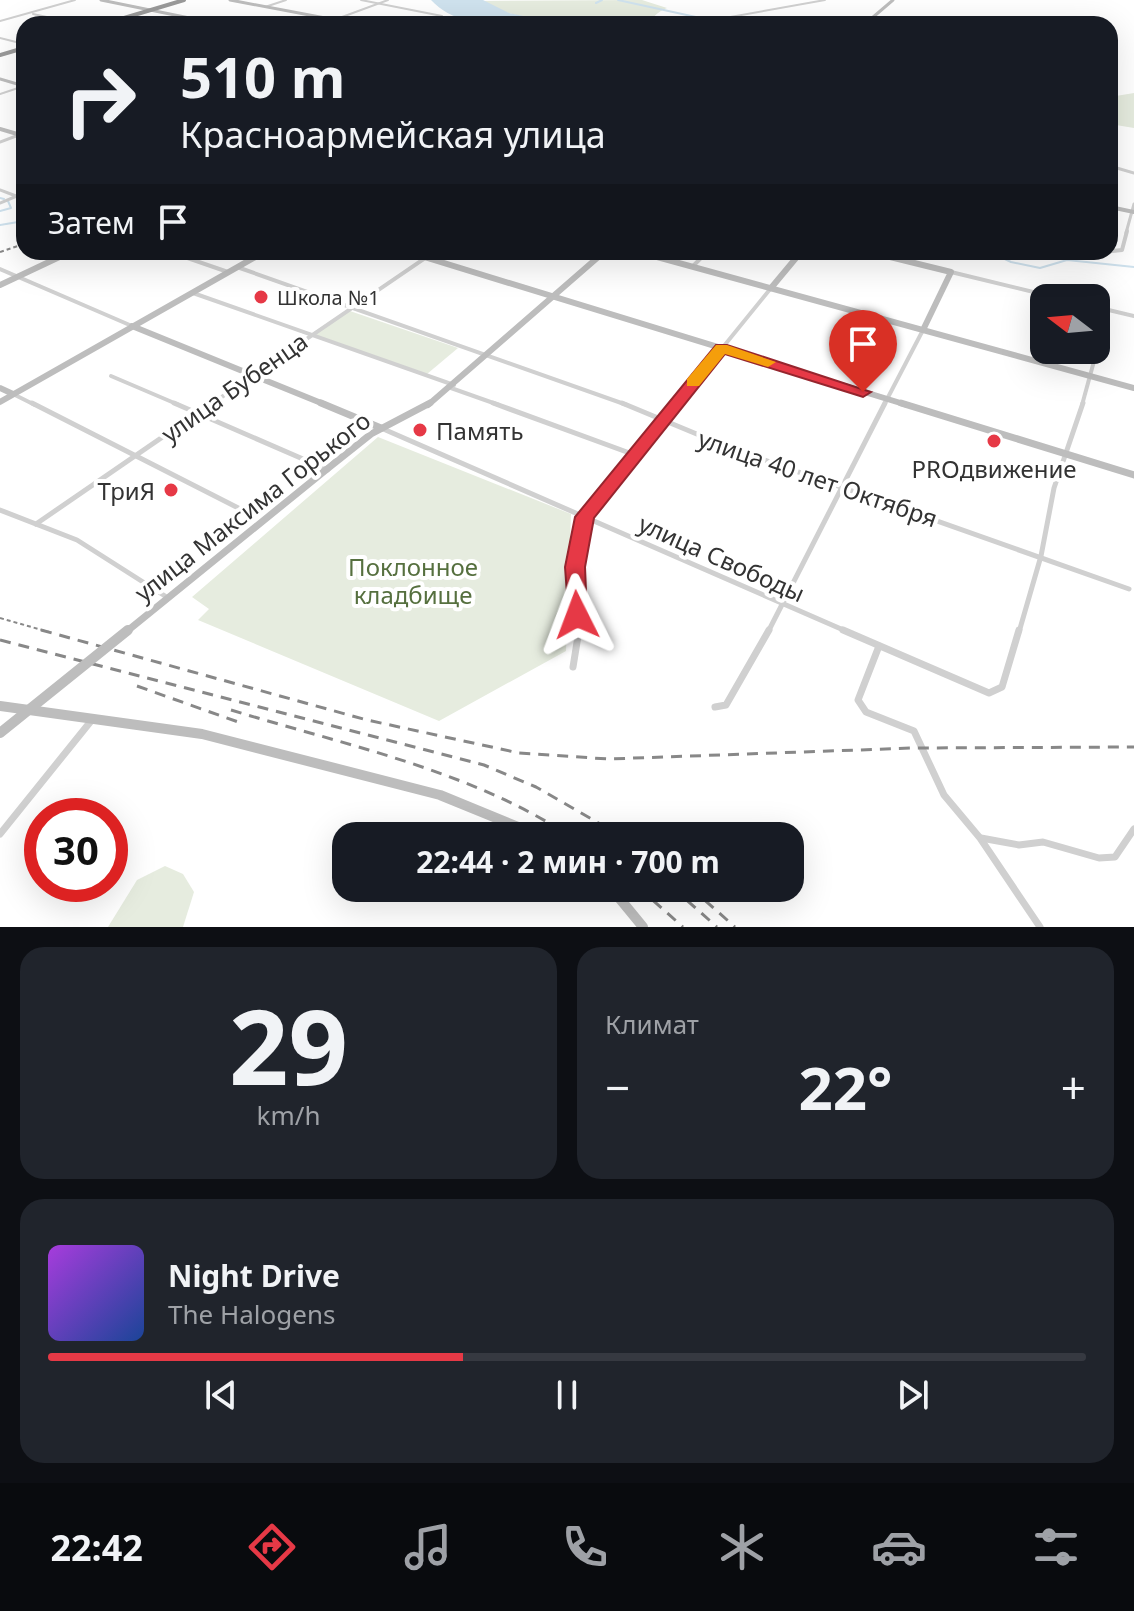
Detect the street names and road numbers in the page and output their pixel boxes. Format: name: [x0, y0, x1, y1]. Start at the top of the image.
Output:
street label: улица Бубенца: [154, 324, 314, 450]
street label: улица Максима Горького: [127, 404, 377, 608]
street label: улица 40 лет Октября: [694, 422, 942, 534]
street label: улица Свободы: [634, 507, 810, 609]

